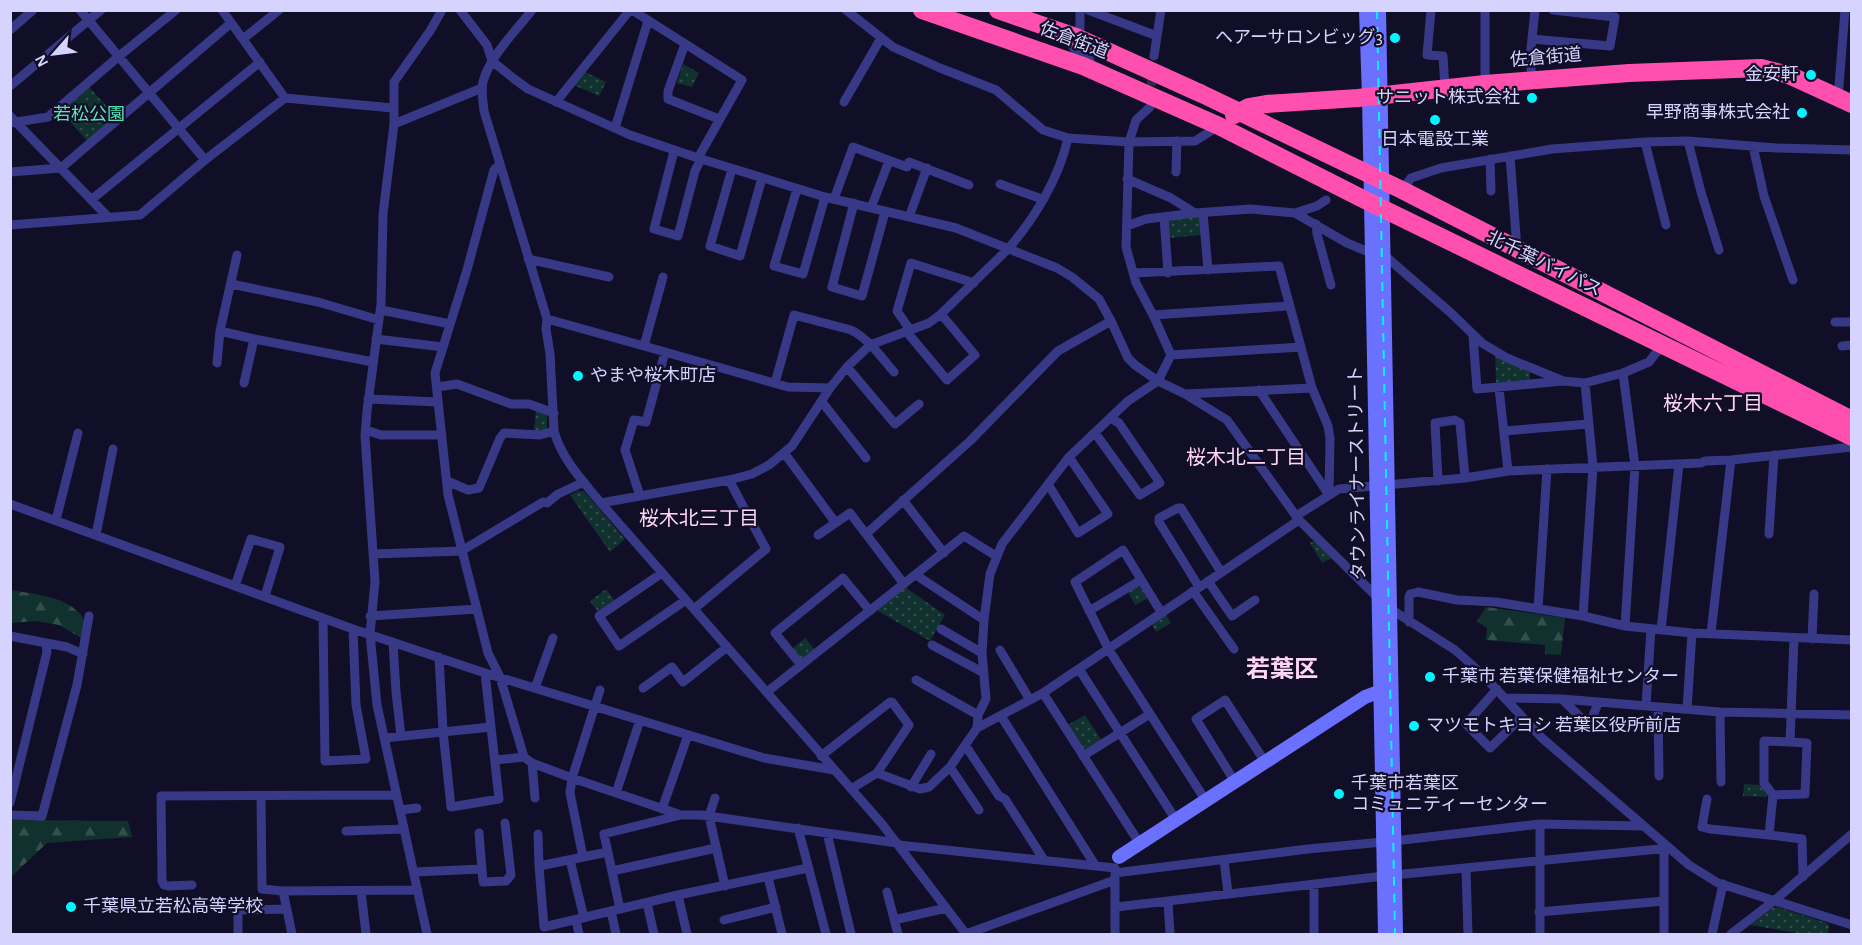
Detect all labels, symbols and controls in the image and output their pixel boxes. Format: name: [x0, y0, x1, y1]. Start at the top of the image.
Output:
street label: 佐倉街道: [1037, 18, 1112, 62]
north arrow: [24, 24, 84, 84]
place label: ヘアーサロンビッグ3: [1215, 27, 1383, 47]
marker: ヘアーサロンビッグ3: [1388, 31, 1402, 45]
street label: 佐倉街道: [1509, 44, 1583, 70]
text: N: [32, 52, 51, 69]
place label: 金安軒: [1745, 65, 1799, 84]
marker: 金安軒: [1804, 68, 1818, 82]
place label: サニット株式会社: [1376, 88, 1520, 107]
marker: サニット株式会社: [1525, 91, 1539, 105]
place label: 早野商事株式会社: [1646, 103, 1790, 122]
park label: 若松公園: [53, 105, 125, 124]
marker: 早野商事株式会社: [1795, 106, 1809, 120]
marker: 日本電設工業: [1428, 113, 1442, 127]
place label: 日本電設工業: [1381, 130, 1489, 149]
street label: 北千葉バイパス: [1484, 227, 1605, 300]
street label: タウンライナーストリート: [1346, 365, 1369, 581]
place label: やまや桜木町店: [590, 366, 716, 385]
marker: やまや桜木町店: [571, 369, 585, 383]
district label: 桜木六丁目: [1663, 393, 1763, 414]
district label: 桜木北二丁目: [1186, 447, 1306, 468]
district label: 桜木北三丁目: [639, 508, 759, 529]
district label: 若葉区: [1246, 656, 1318, 682]
place label: 千葉市 若葉保健福祉センター: [1442, 666, 1679, 686]
marker: 千葉市 若葉保健福祉センター: [1423, 670, 1437, 684]
place label: マツモトキヨシ 若葉区役所前店: [1426, 715, 1681, 735]
marker: マツモトキヨシ 若葉区役所前店: [1407, 719, 1421, 733]
place label: 千葉市若葉区 コミュニティーセンター: [1351, 774, 1548, 814]
marker: 千葉市若葉区 コミュニティーセンター: [1332, 787, 1346, 801]
place label: 千葉県立若松高等学校: [83, 896, 263, 916]
marker: 千葉県立若松高等学校: [64, 900, 78, 914]

